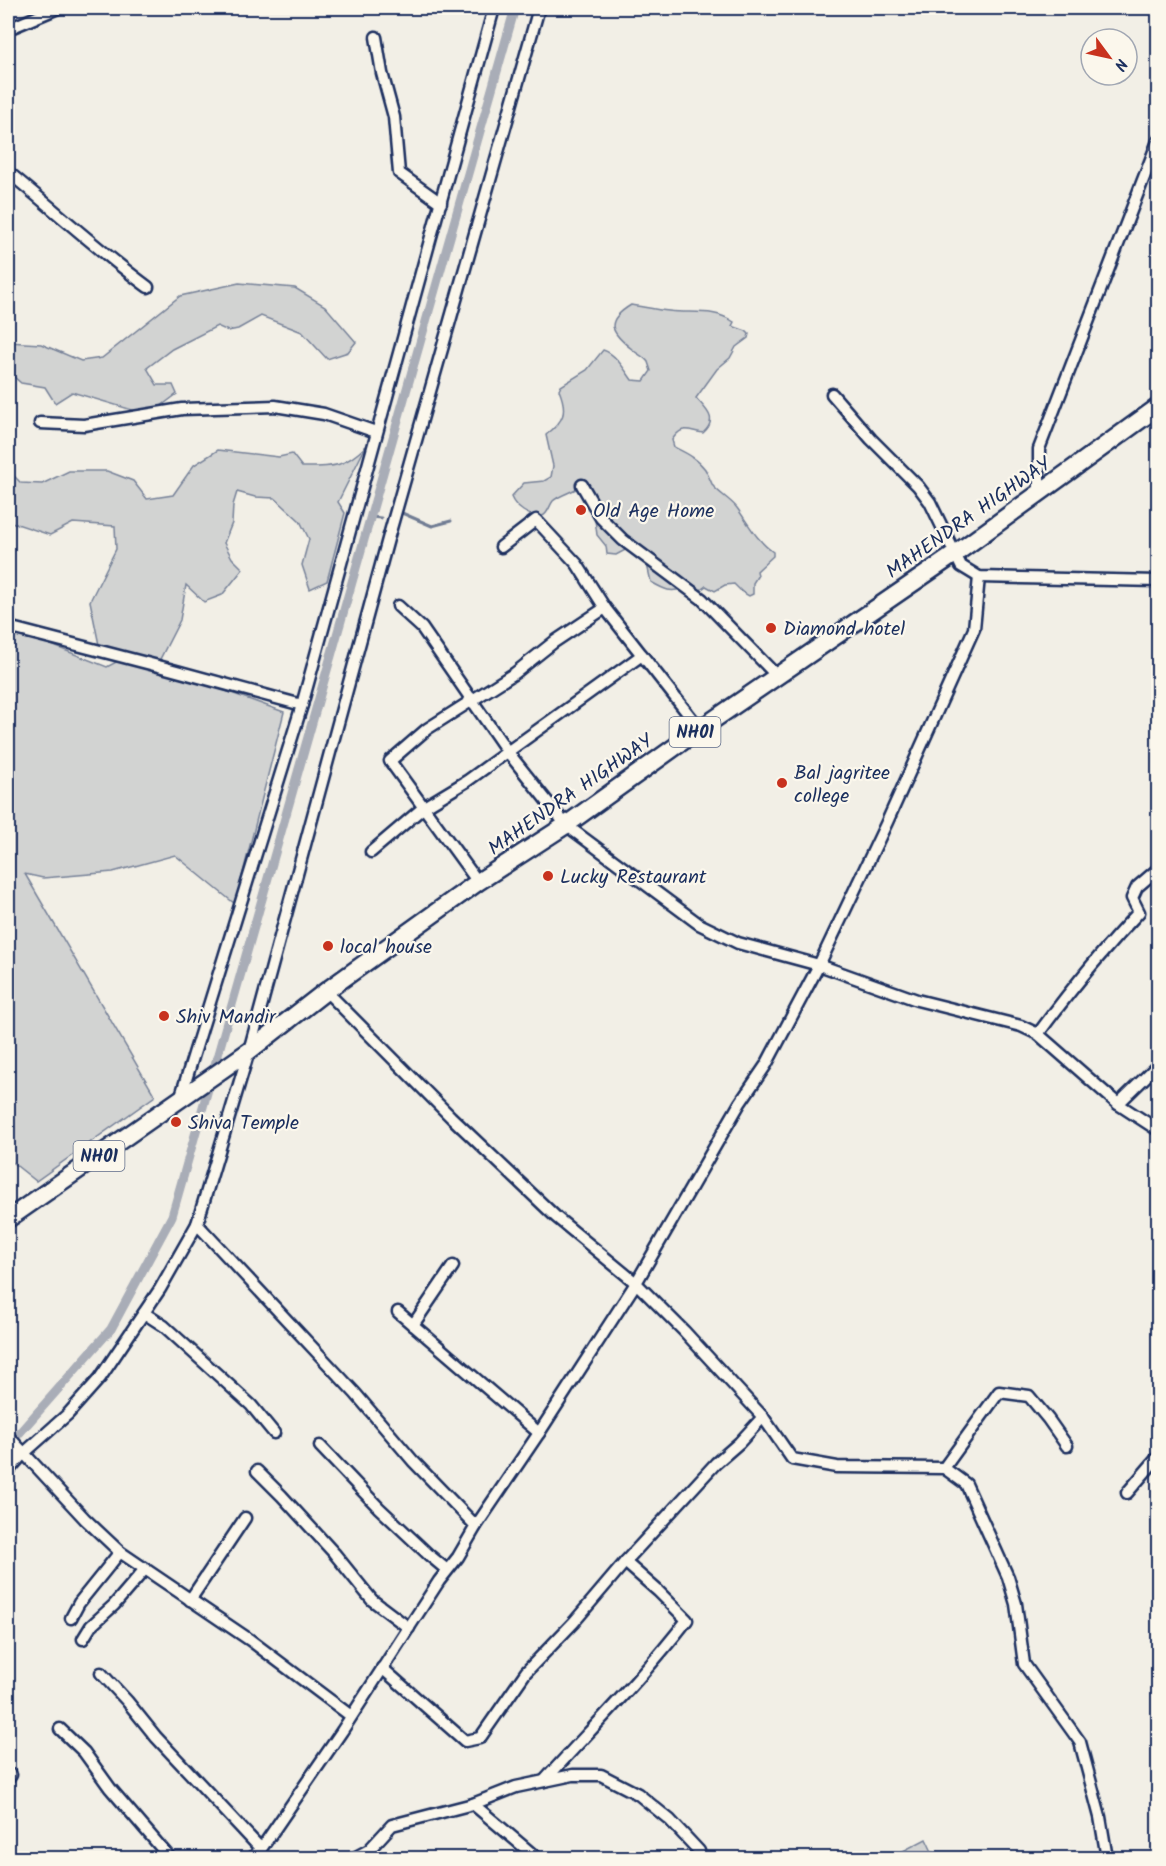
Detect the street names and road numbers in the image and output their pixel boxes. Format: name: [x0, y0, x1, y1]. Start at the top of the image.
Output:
street label: MAHENDRA HIGHWAY: [880, 449, 1060, 588]
road number: NH01: [670, 717, 720, 747]
street label: MAHENDRA HIGHWAY: [482, 726, 662, 865]
road number: NH01: [74, 1141, 124, 1171]

